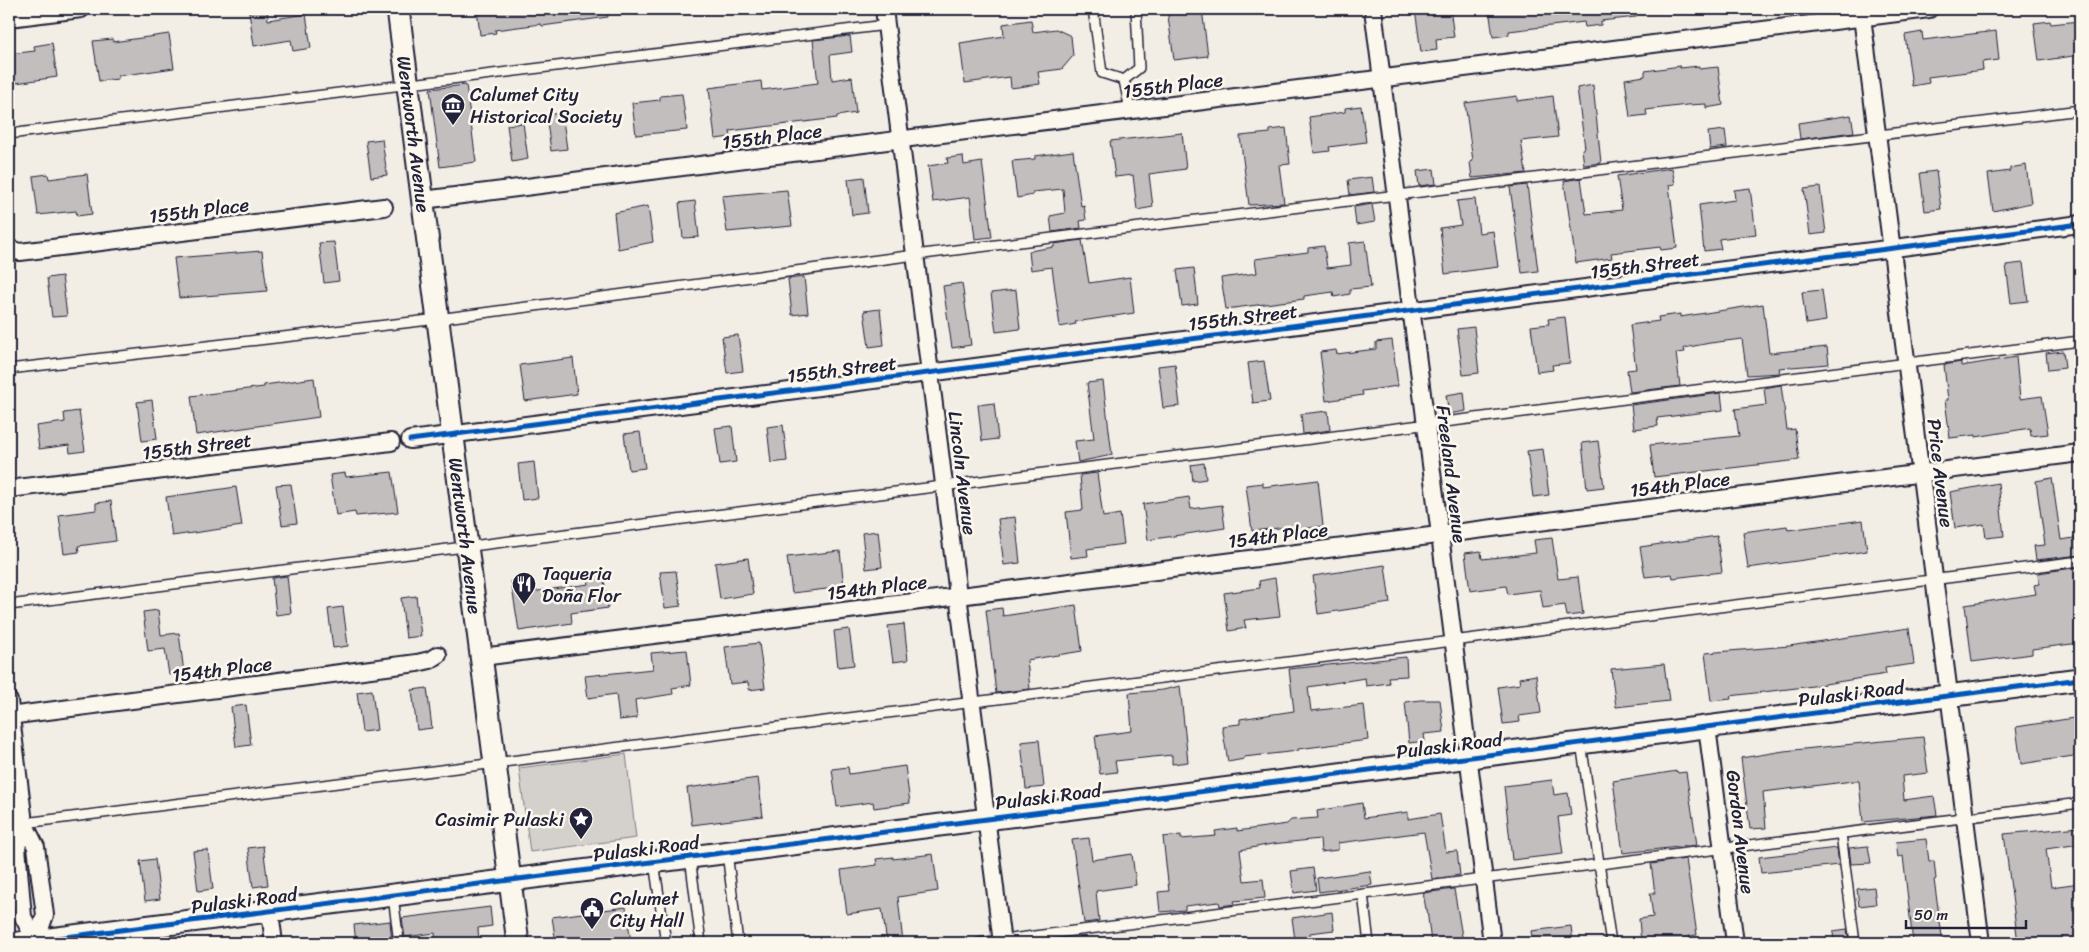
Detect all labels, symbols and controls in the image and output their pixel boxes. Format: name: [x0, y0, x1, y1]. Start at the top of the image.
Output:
street label: Wentworth Avenue: [387, 54, 440, 214]
street label: 155th Place: [1121, 63, 1225, 108]
place label: Calumet City Historical Society: [470, 78, 622, 133]
museum icon: Calumet City Historical Society: [440, 92, 466, 126]
street label: 155th Place: [720, 114, 824, 159]
street label: 155th Place: [147, 188, 251, 233]
street label: 155th Street: [1589, 242, 1702, 289]
street label: 155th Street: [1187, 294, 1300, 341]
street label: 155th Street: [786, 346, 899, 393]
street label: Freeland Avenue: [1427, 403, 1476, 545]
street label: Lincoln Avenue: [939, 409, 987, 537]
street label: Price Avenue: [1917, 417, 1964, 530]
street label: 155th Street: [141, 423, 254, 470]
street label: Wentworth Avenue: [439, 456, 492, 616]
street label: 154th Place: [1628, 462, 1732, 507]
street label: 154th Place: [1226, 513, 1330, 558]
place label: Taqueria Doña Flor: [542, 557, 622, 612]
street label: 154th Place: [825, 565, 929, 610]
restaurant icon: Taqueria Doña Flor: [511, 571, 537, 605]
street label: 154th Place: [170, 647, 274, 692]
street label: Pulaski Road: [1796, 670, 1908, 716]
street label: Pulaski Road: [1394, 722, 1506, 768]
street label: Gordon Avenue: [1717, 768, 1765, 896]
street label: Pulaski Road: [993, 773, 1105, 819]
place label: Casimir Pulaski: [435, 803, 565, 836]
place icon: Casimir Pulaski: [568, 806, 594, 840]
street label: Pulaski Road: [591, 825, 703, 871]
street label: Pulaski Road: [189, 877, 301, 923]
place label: Calumet City Hall: [610, 882, 685, 937]
public building icon: Calumet City Hall: [579, 896, 605, 930]
scale bar: [1906, 897, 2026, 929]
text: 50 m: [1914, 902, 1949, 928]

